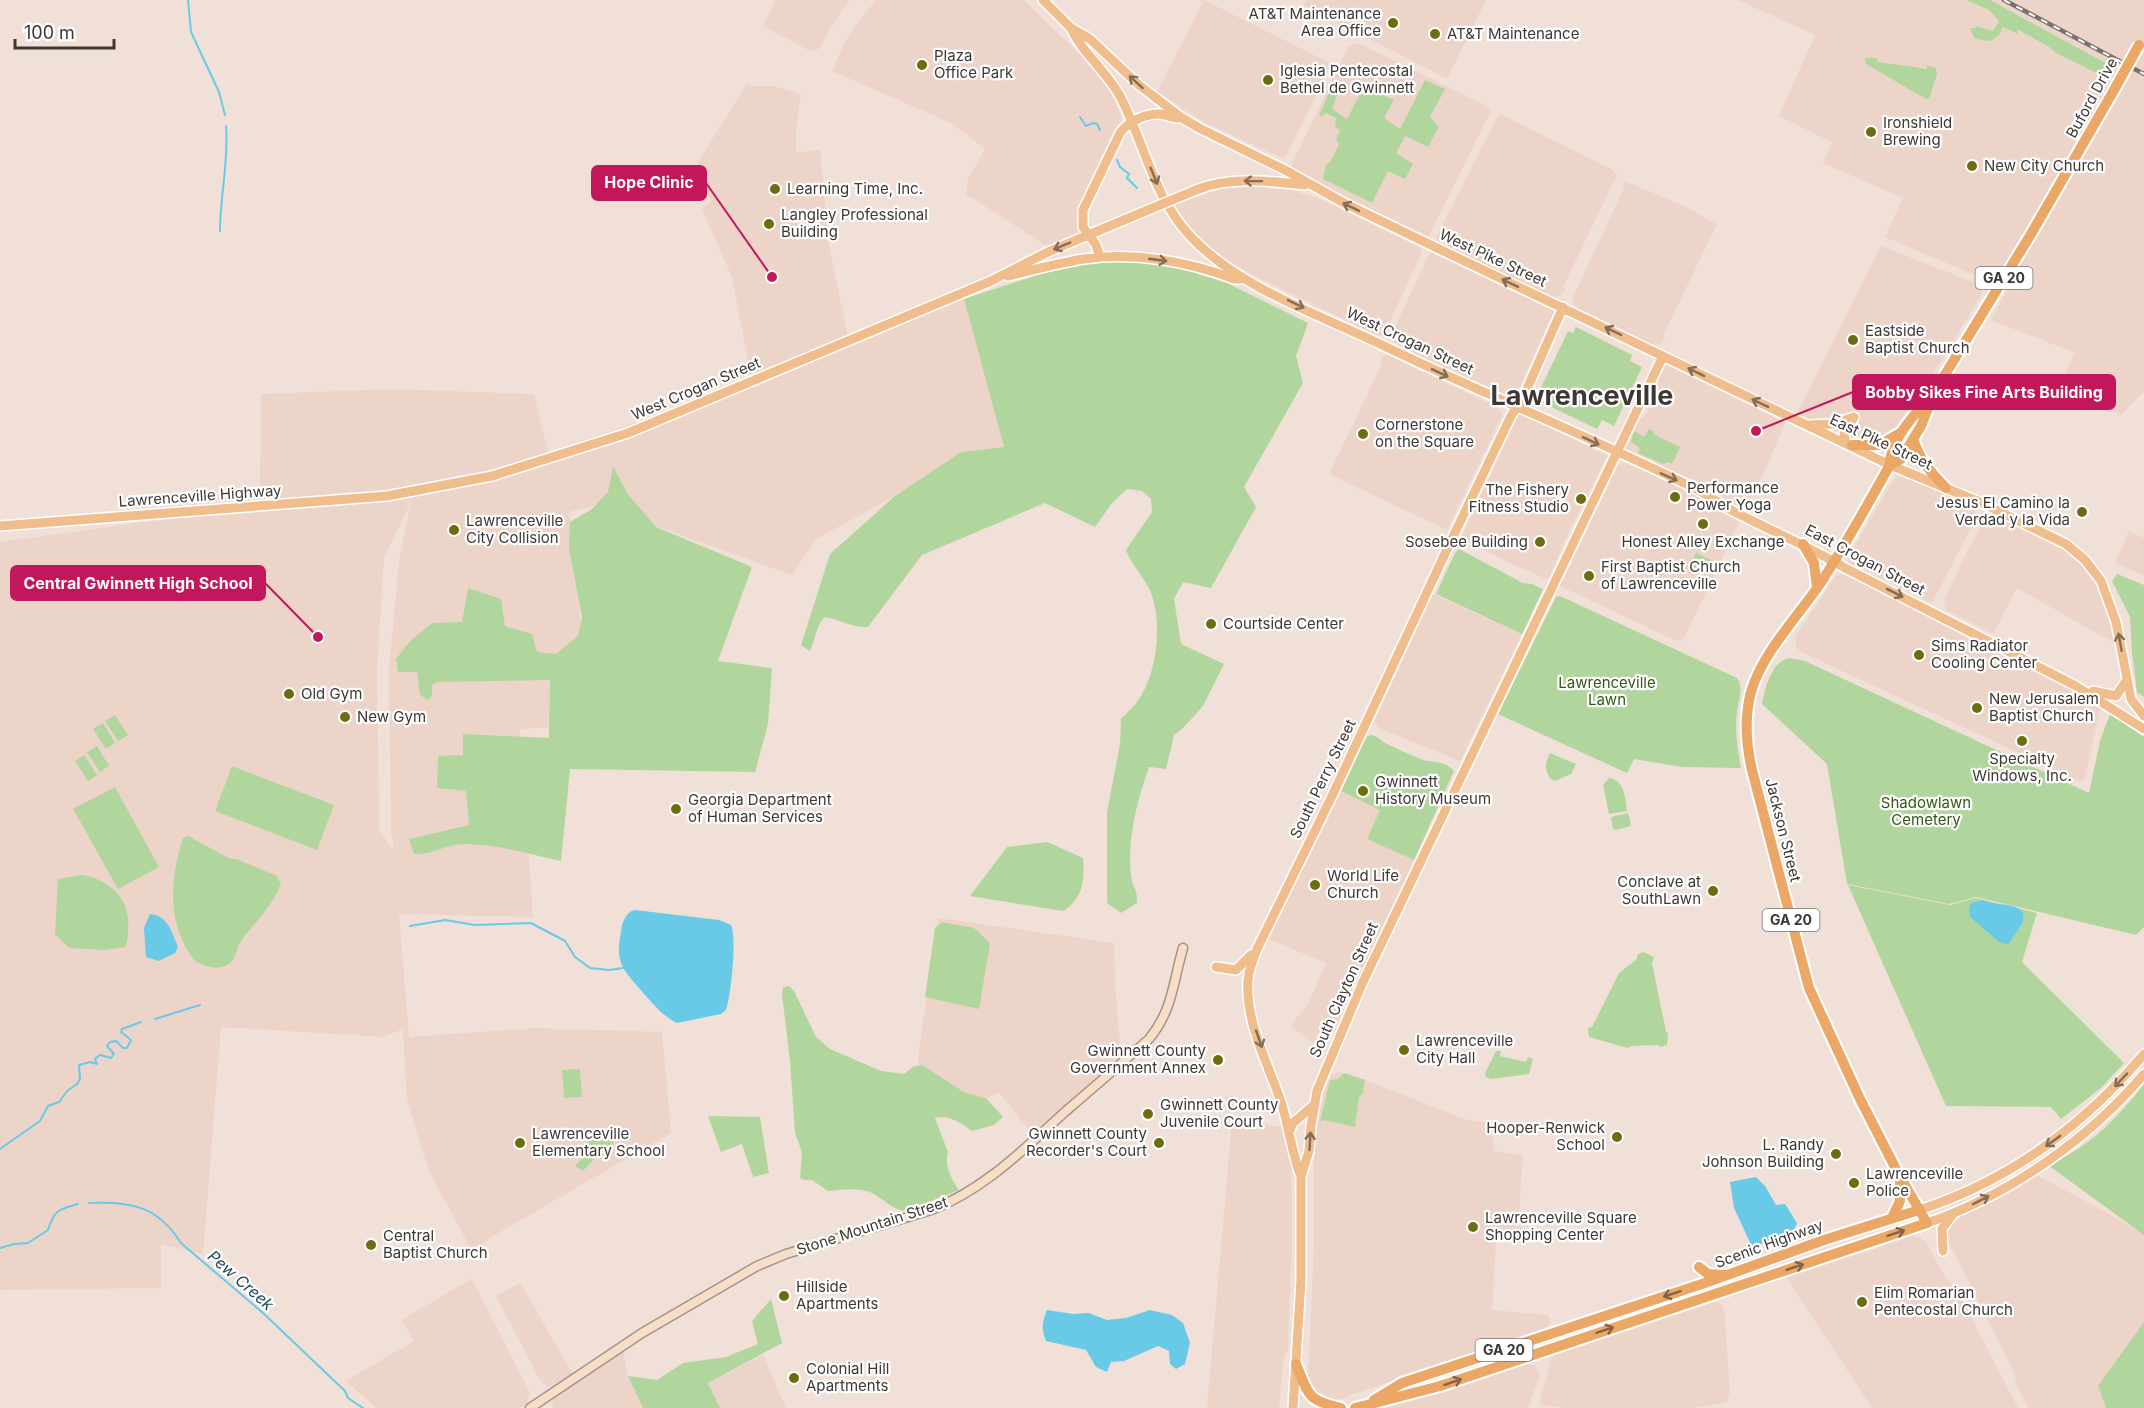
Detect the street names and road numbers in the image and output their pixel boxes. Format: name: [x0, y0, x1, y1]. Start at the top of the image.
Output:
street label: Buford Drive: [2062, 54, 2121, 141]
street label: West Pike Street: [1437, 224, 1550, 291]
road number: GA 20: [1976, 267, 2032, 289]
street label: West Crogan Street: [1344, 303, 1477, 378]
street label: West Crogan Street: [628, 353, 763, 424]
street label: East Pike Street: [1827, 410, 1936, 474]
street label: Lawrenceville Highway: [118, 480, 283, 511]
street label: East Crogan Street: [1802, 520, 1928, 599]
street label: South Perry Street: [1285, 716, 1360, 842]
street label: Jackson Street: [1761, 776, 1806, 884]
road number: GA 20: [1762, 909, 1820, 931]
street label: South Clayton Street: [1305, 919, 1382, 1060]
street label: Stone Mountain Street: [794, 1192, 950, 1259]
street label: Scenic Highway: [1712, 1215, 1826, 1272]
road number: GA 20: [1476, 1339, 1532, 1361]

